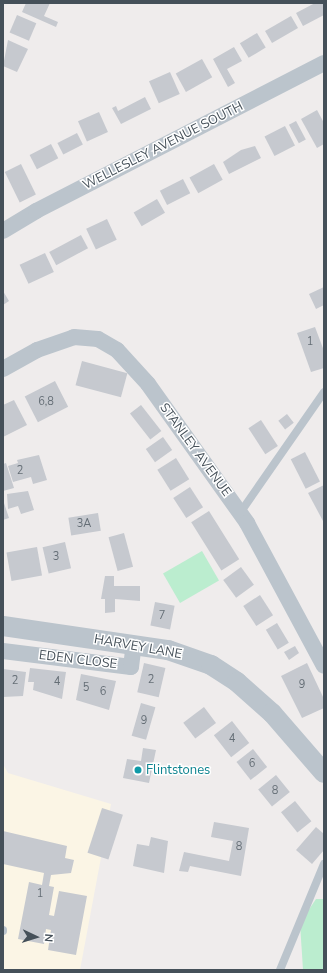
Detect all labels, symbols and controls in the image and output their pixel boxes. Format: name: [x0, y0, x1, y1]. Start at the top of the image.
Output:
street label: WELLESLEY AVENUE SOUTH: [80, 99, 246, 193]
house number: 1: [307, 335, 313, 349]
house number: 6,8: [38, 395, 54, 409]
street label: STANLEY AVENUE: [156, 400, 234, 500]
house number: 2: [17, 464, 23, 478]
house number: 3A: [77, 517, 91, 531]
house number: 3: [53, 550, 59, 564]
house number: 7: [159, 609, 165, 623]
street label: HARVEY LANE: [93, 632, 183, 662]
street label: EDEN CLOSE: [38, 647, 118, 673]
house number: 2: [148, 673, 154, 687]
house number: 2: [12, 674, 18, 688]
house number: 4: [54, 675, 60, 689]
house number: 9: [299, 678, 305, 692]
house number: 5: [83, 681, 89, 695]
house number: 6: [100, 685, 106, 699]
house number: 9: [141, 714, 147, 728]
house number: 4: [229, 732, 235, 746]
house number: 6: [249, 757, 255, 771]
place label: Flintstones: [146, 762, 210, 778]
marker: Flintstones: [133, 765, 143, 775]
house number: 8: [272, 784, 278, 798]
house number: 8: [236, 840, 242, 854]
house number: 1: [37, 887, 43, 901]
north arrow: [16, 917, 56, 957]
text: N: [41, 933, 56, 942]

